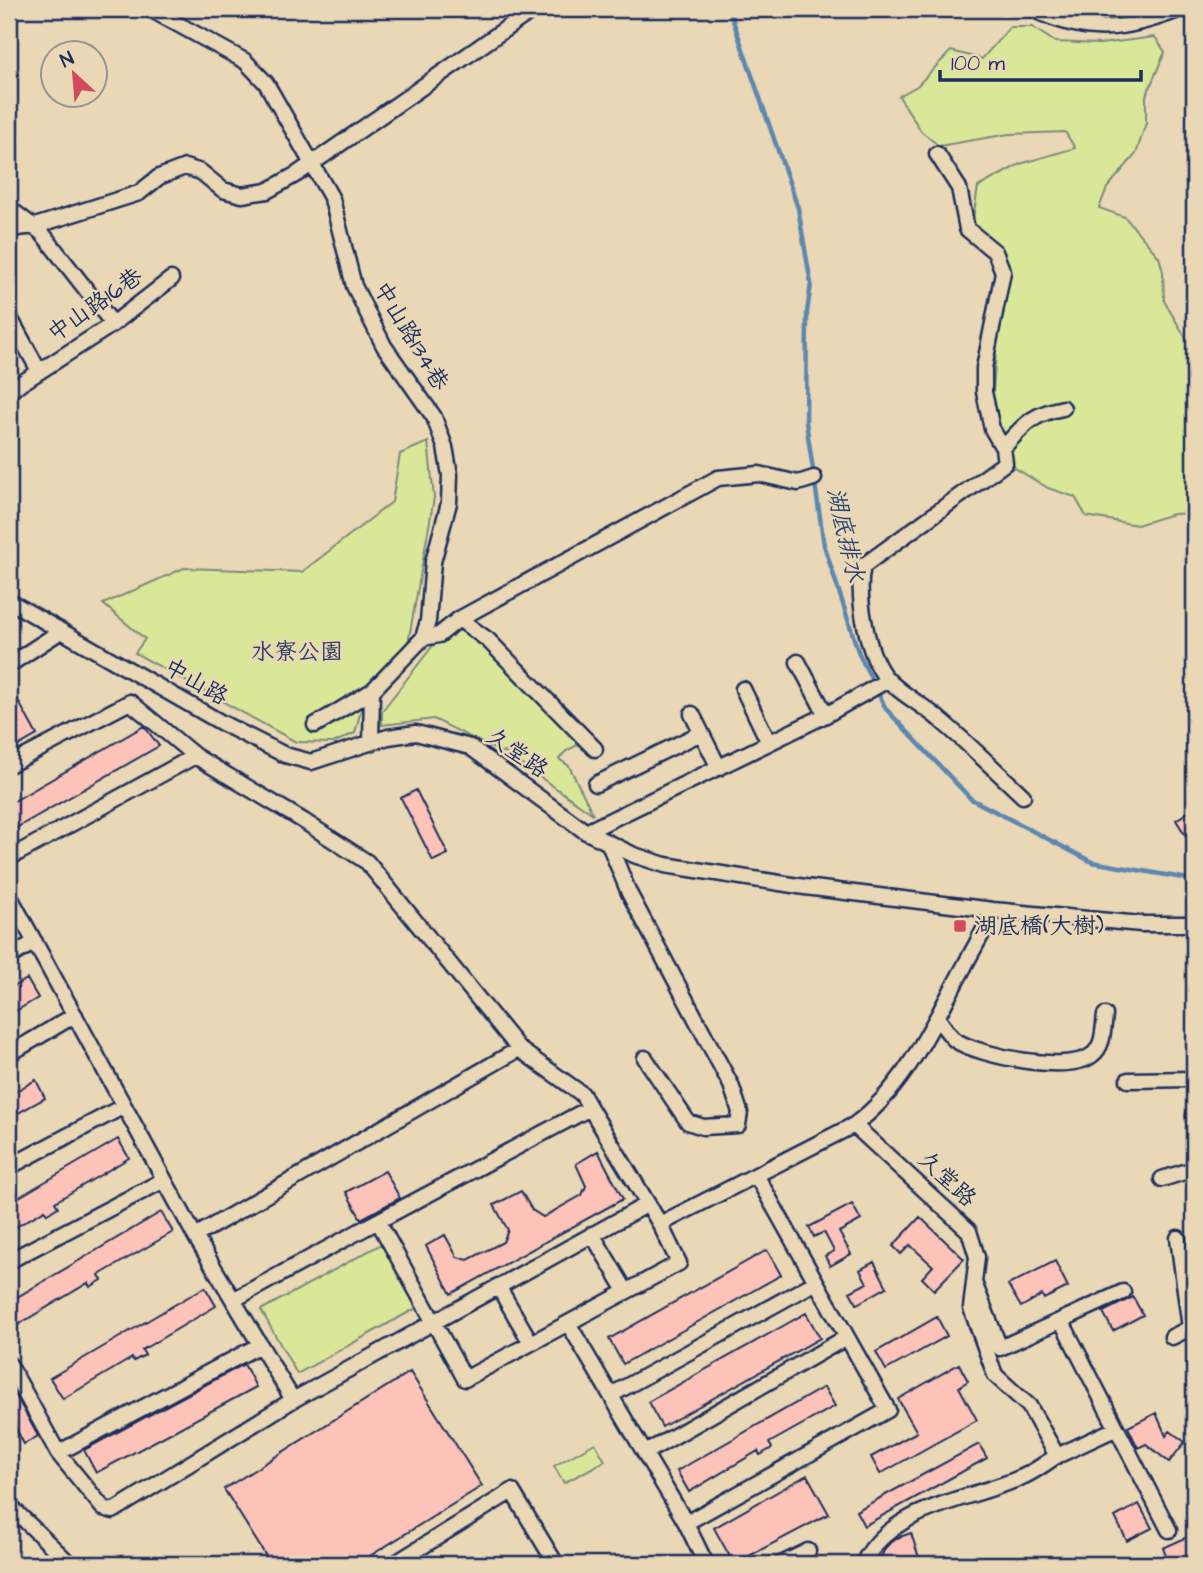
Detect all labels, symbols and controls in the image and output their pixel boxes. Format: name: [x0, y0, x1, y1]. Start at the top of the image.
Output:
north arrow: [38, 38, 108, 108]
scale bar: [940, 38, 1142, 82]
text: N: [56, 45, 79, 75]
text: 100 m: [951, 49, 1006, 78]
street label: 中山路16巷: [41, 260, 150, 349]
street label: 中山路134巷: [366, 275, 457, 398]
water label: 湖底排水: [818, 484, 873, 587]
park label: 水寮公園: [251, 636, 343, 668]
street label: 中山路: [158, 651, 234, 713]
street label: 久堂路: [480, 720, 554, 786]
place label: 湖底橋(大樹): [974, 910, 1104, 942]
marker: 湖底橋(大樹): [952, 918, 968, 934]
street label: 久堂路: [911, 1144, 983, 1214]

